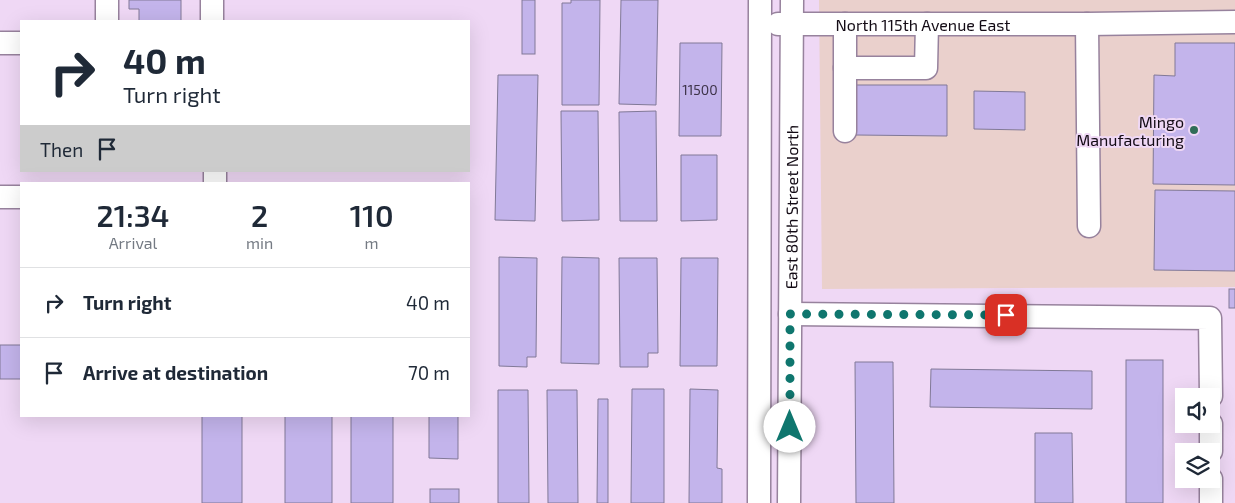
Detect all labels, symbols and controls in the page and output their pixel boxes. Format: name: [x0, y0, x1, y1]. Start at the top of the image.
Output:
street label: North 115th Avenue East: [836, 15, 1010, 34]
text: 40 m: [123, 39, 206, 81]
icon: right: [40, 40, 105, 105]
text: Turn right: [123, 81, 221, 107]
house number: 11500: [682, 81, 718, 98]
place label: Mingo Manufacturing: [1076, 112, 1184, 149]
marker: Mingo Manufacturing: [1188, 124, 1200, 136]
street label: East 80th Street North: [781, 125, 801, 289]
icon: arrive: [93, 135, 121, 163]
text: Then: [40, 138, 83, 161]
text: 21:34: [97, 197, 169, 233]
text: 2: [251, 197, 268, 233]
text: 110: [350, 197, 393, 233]
text: Arrival: [109, 233, 157, 252]
text: min: [246, 233, 273, 252]
text: m: [365, 233, 379, 252]
icon: right: [40, 289, 68, 317]
text: Turn right: [83, 291, 171, 314]
text: 40 m: [406, 291, 450, 314]
pin: [985, 294, 1027, 336]
icon: arrive: [992, 301, 1020, 329]
icon: arrive: [40, 359, 68, 387]
text: Arrive at destination: [83, 361, 268, 384]
text: 70 m: [408, 361, 450, 384]
map controls: [1175, 388, 1220, 488]
button: sound: [1175, 388, 1220, 433]
position arrow: [763, 400, 815, 452]
button: layers: [1175, 443, 1220, 488]

